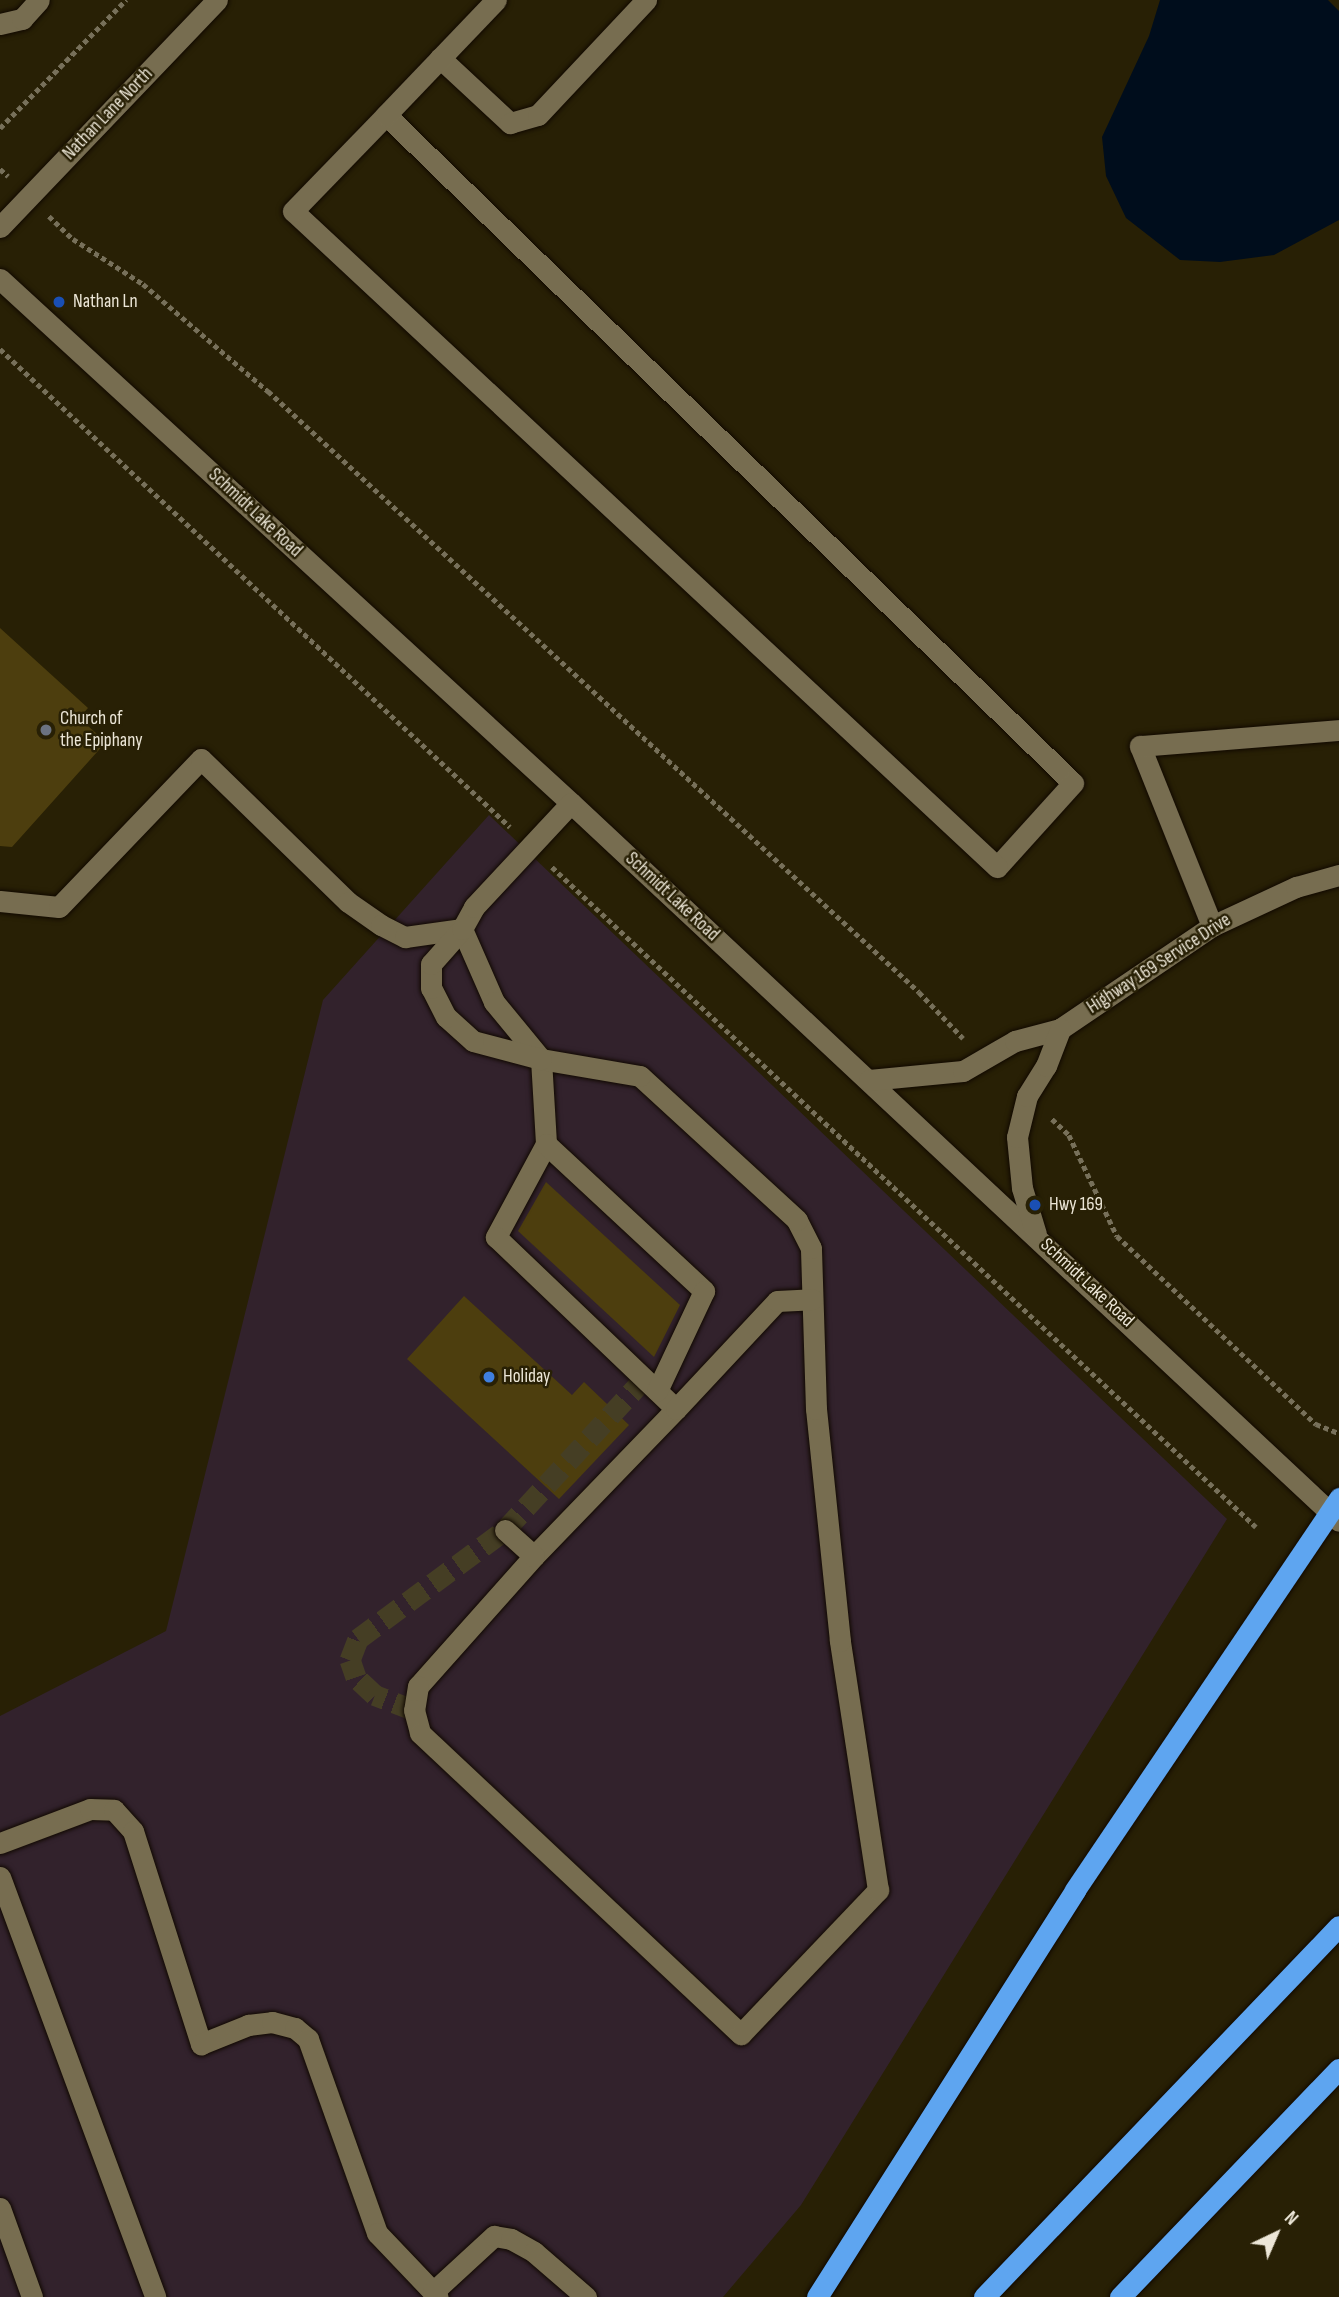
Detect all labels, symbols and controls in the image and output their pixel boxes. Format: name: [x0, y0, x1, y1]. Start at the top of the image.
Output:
street label: Nathan Lane North: [58, 63, 158, 165]
place label: Nathan Ln: [73, 291, 138, 313]
marker: Nathan Ln: [51, 294, 67, 310]
street label: Schmidt Lake Road: [203, 464, 307, 562]
place label: Church of the Epiphany: [60, 708, 143, 752]
marker: Church of the Epiphany: [38, 722, 54, 738]
street label: Schmidt Lake Road: [620, 848, 724, 946]
street label: Highway 169 Service Drive: [1083, 909, 1235, 1019]
place label: Hwy 169: [1049, 1194, 1103, 1216]
marker: Hwy 169: [1027, 1197, 1043, 1213]
street label: Schmidt Lake Road: [1035, 1234, 1139, 1332]
place label: Holiday: [503, 1366, 550, 1388]
marker: Holiday: [481, 1369, 497, 1385]
north arrow: [1241, 2199, 1311, 2269]
text: N: [1279, 2207, 1303, 2230]

